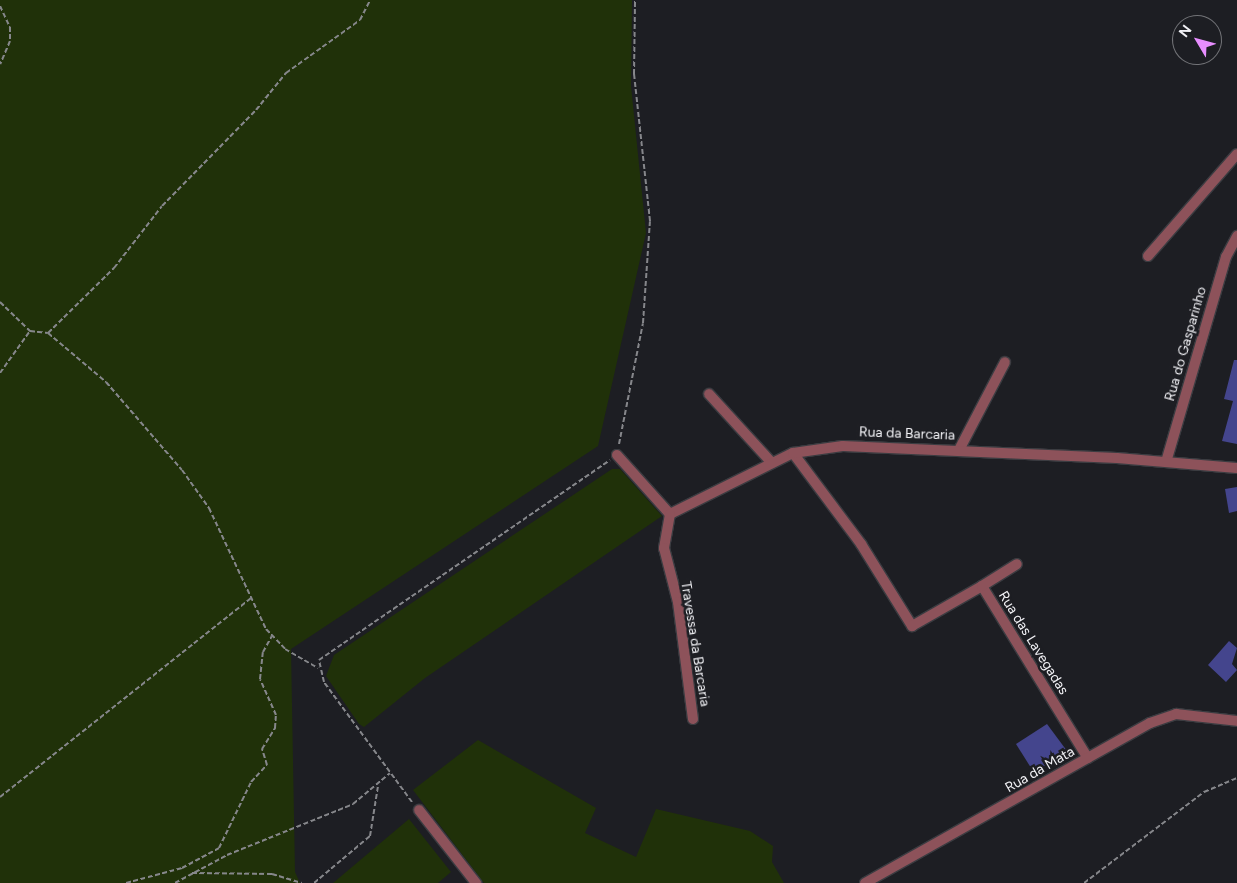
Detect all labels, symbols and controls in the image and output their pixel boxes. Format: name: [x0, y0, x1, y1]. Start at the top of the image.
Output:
north arrow: [1172, 15, 1222, 65]
text: N: [1175, 22, 1195, 41]
street label: Rua do Gasparinho: [1162, 285, 1210, 403]
street label: Rua da Barcaria: [859, 424, 955, 444]
street label: Travessa da Barcaria: [677, 580, 713, 708]
street label: Rua das Lavegadas: [994, 588, 1072, 698]
street label: Rua da Mata: [1002, 743, 1078, 797]

